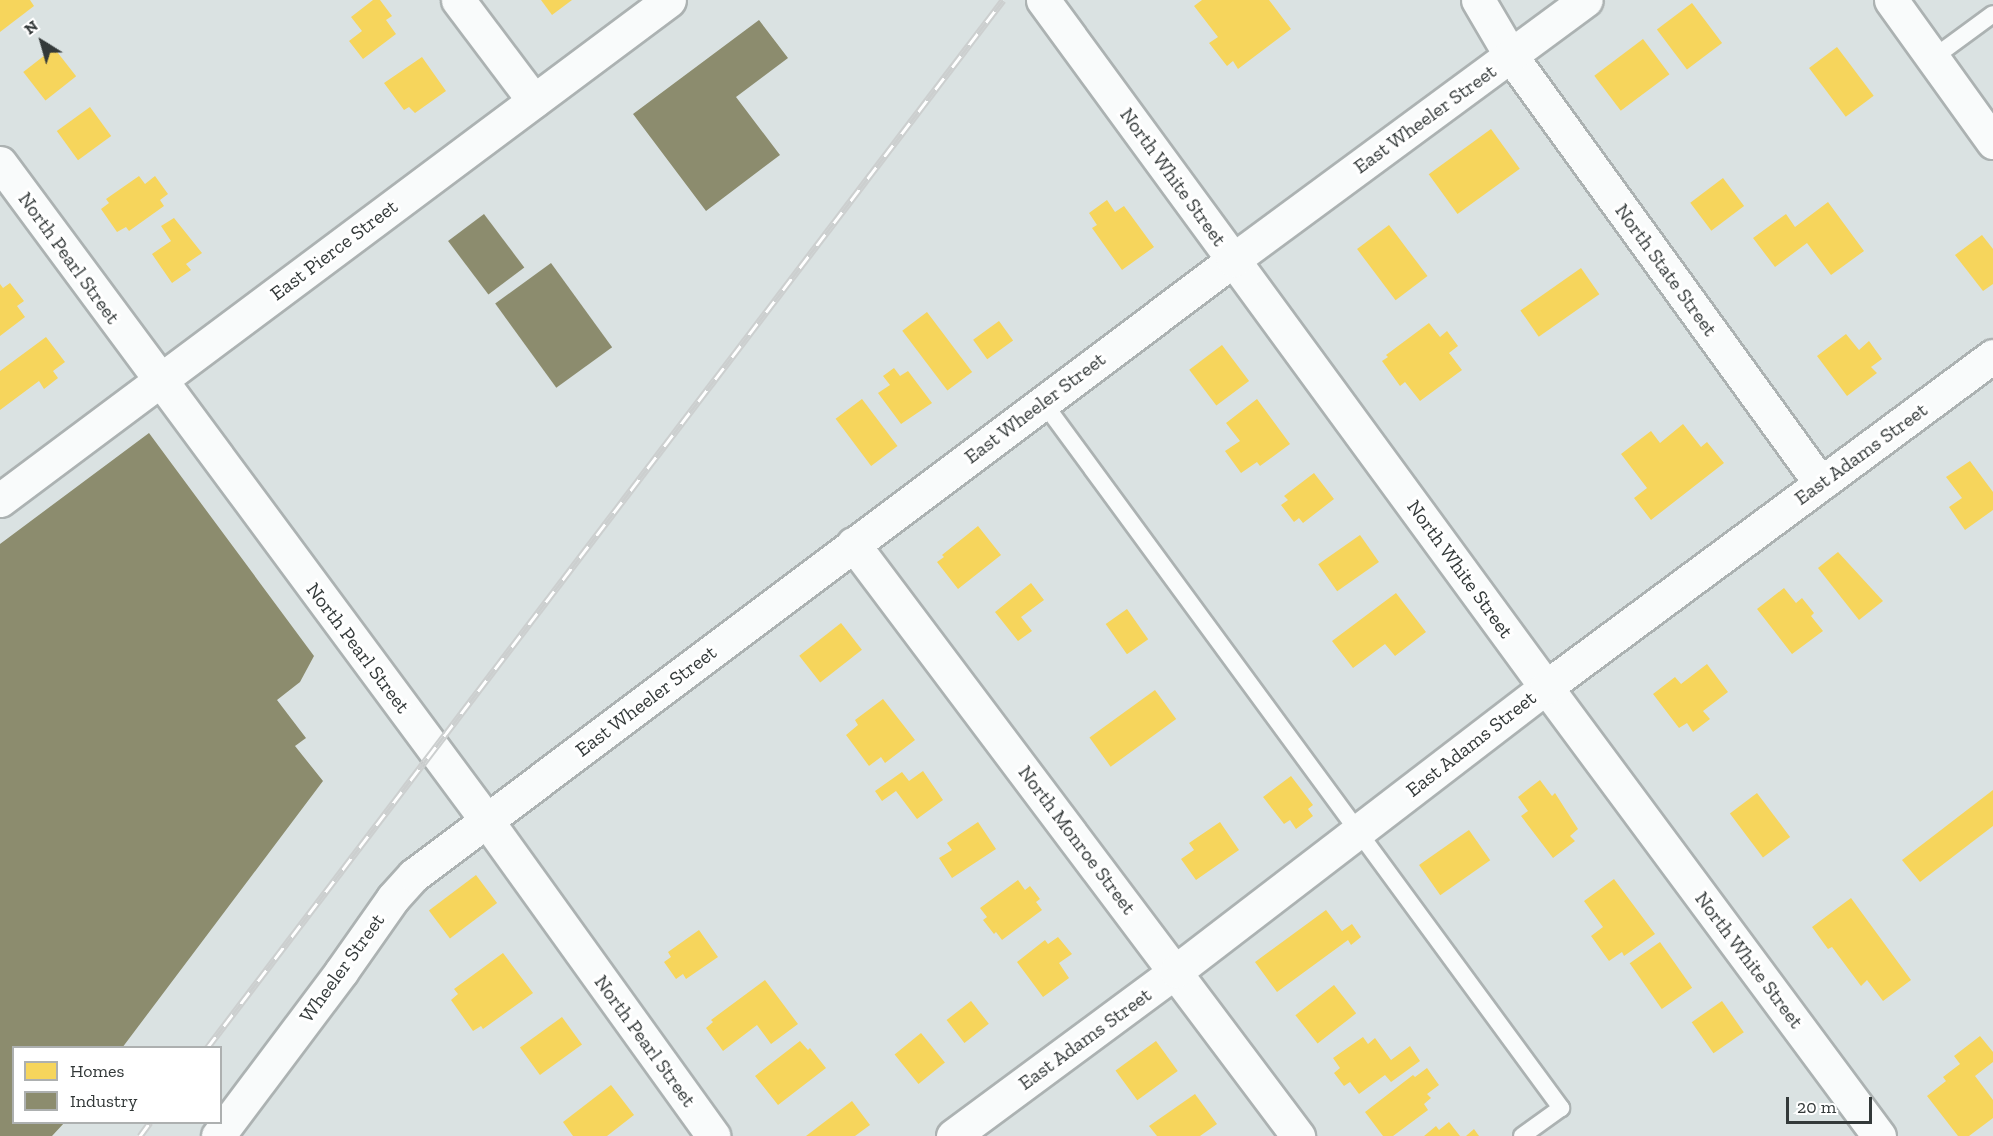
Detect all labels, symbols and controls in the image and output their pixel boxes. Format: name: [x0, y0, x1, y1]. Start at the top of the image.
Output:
north arrow: [12, 12, 72, 72]
text: N: [20, 16, 41, 38]
street label: East Wheeler Street: [1349, 59, 1501, 179]
street label: North White Street: [1115, 103, 1231, 251]
street label: North Pearl Street: [13, 187, 125, 329]
street label: East Pierce Street: [266, 194, 402, 306]
street label: North State Street: [1610, 199, 1722, 341]
street label: East Wheeler Street: [959, 347, 1111, 469]
street label: East Adams Street: [1790, 398, 1932, 510]
street label: North White Street: [1402, 495, 1518, 643]
street label: North Pearl Street: [301, 578, 415, 718]
street label: East Wheeler Street: [570, 640, 722, 762]
street label: East Adams Street: [1401, 686, 1541, 802]
street label: North Monroe Street: [1013, 761, 1141, 919]
street label: North White Street: [1690, 887, 1808, 1033]
street label: Wheeler Street: [294, 909, 390, 1027]
street label: North Pearl Street: [589, 970, 701, 1112]
street label: East Adams Street: [1014, 983, 1156, 1095]
legend: [12, 1046, 222, 1124]
text: Homes: [70, 1060, 124, 1082]
scale bar: [1789, 1085, 1874, 1123]
text: Industry: [70, 1090, 137, 1112]
text: 20 m: [1797, 1096, 1836, 1118]

